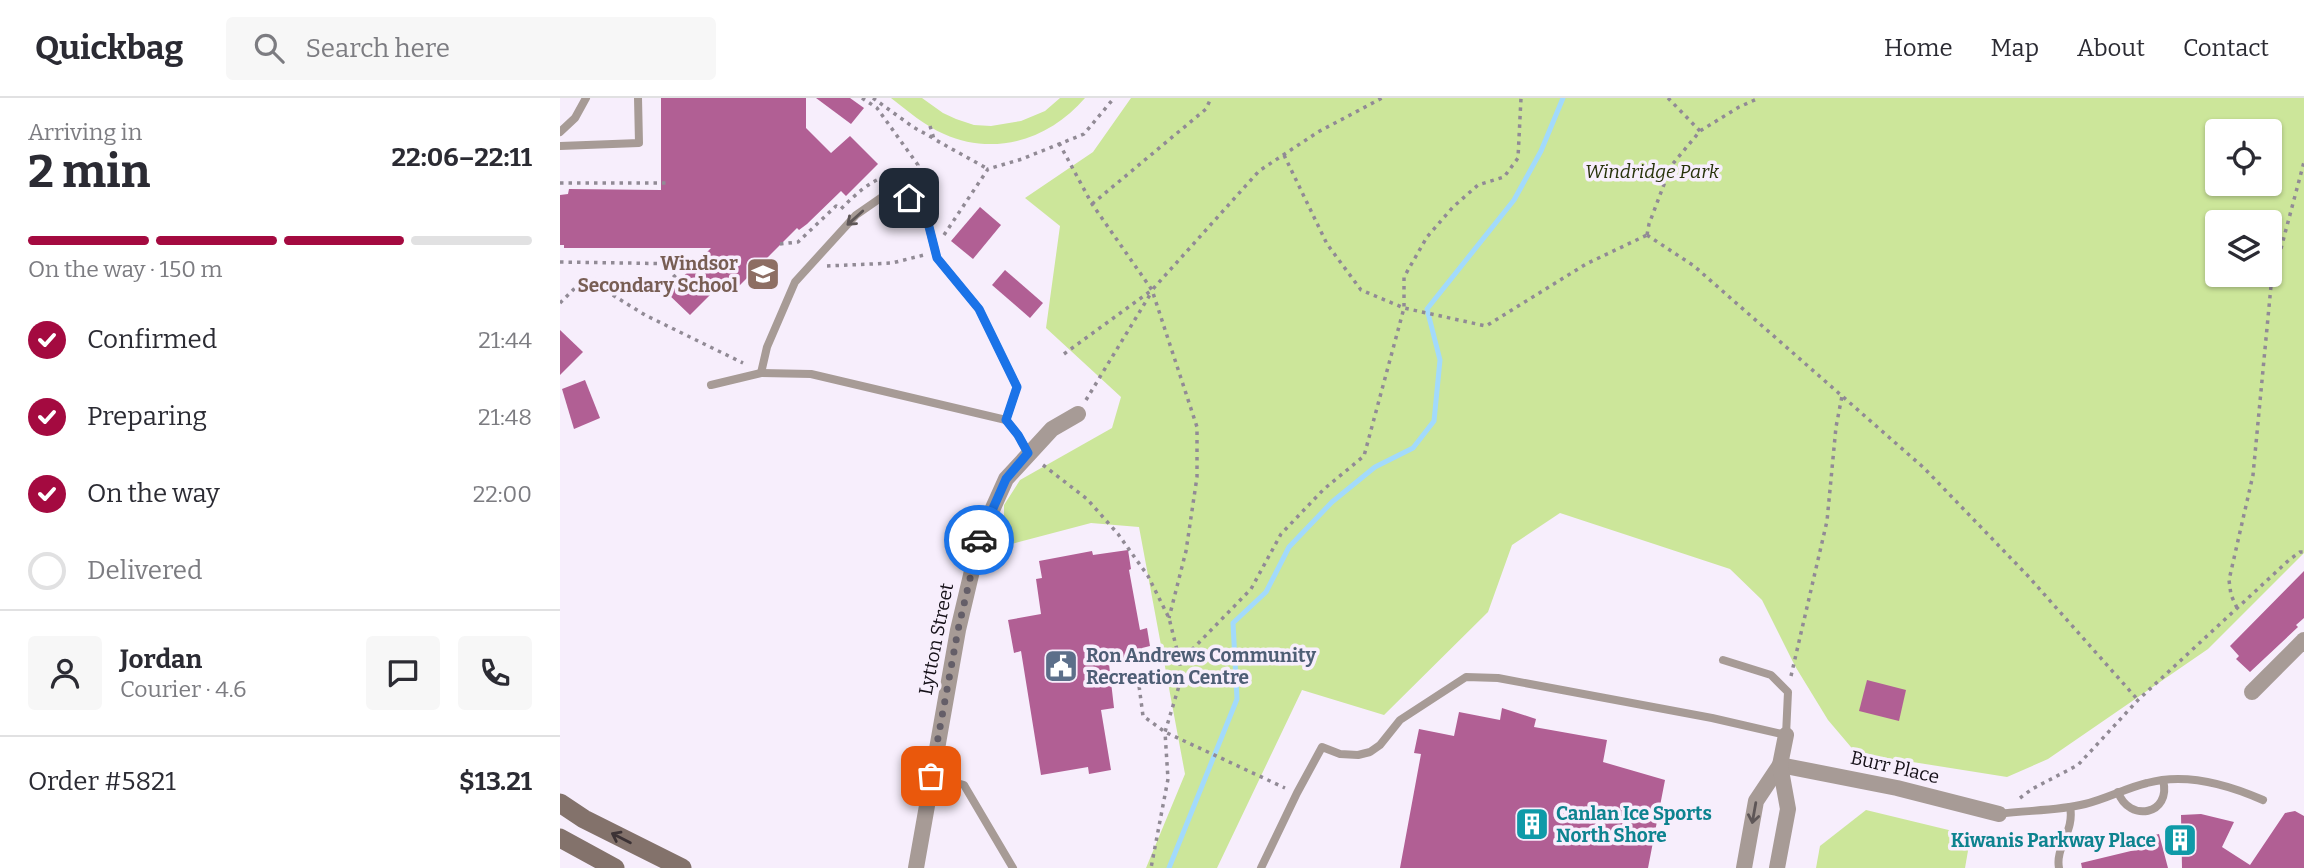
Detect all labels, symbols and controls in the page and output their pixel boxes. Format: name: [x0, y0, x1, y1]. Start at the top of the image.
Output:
search box: [226, 17, 716, 80]
text: Quickbag: [35, 28, 184, 68]
icon: search: [250, 29, 288, 67]
text: Search here: [306, 33, 450, 64]
text: Home: [1884, 34, 1953, 62]
text: Map: [1991, 34, 2039, 62]
text: About: [2077, 34, 2145, 62]
text: Contact: [2183, 34, 2269, 62]
text: Arriving in: [28, 118, 142, 146]
map controls: [2205, 119, 2282, 287]
button: locate: [2205, 119, 2282, 196]
text: 22:06–22:11: [391, 142, 532, 173]
text: 2 min: [28, 144, 150, 199]
park label: Windridge Park: [1585, 160, 1720, 183]
pin: [879, 168, 939, 228]
icon: home: [890, 179, 928, 217]
one-way arrow: [846, 210, 864, 226]
button: layers: [2205, 210, 2282, 287]
place label: Windsor Secondary School: [578, 252, 738, 297]
text: On the way · 150 m: [28, 255, 222, 283]
school or university icon: Windsor Secondary School: [744, 255, 782, 293]
icon: check: [28, 321, 66, 359]
text: Confirmed: [87, 324, 217, 355]
text: 21:44: [478, 326, 532, 354]
icon: check: [28, 398, 66, 436]
text: Preparing: [87, 401, 207, 432]
text: 21:48: [478, 403, 532, 431]
icon: check: [28, 475, 66, 513]
text: On the way: [87, 478, 220, 509]
text: 22:00: [473, 480, 532, 508]
courier: [944, 505, 1014, 575]
icon: car: [960, 521, 998, 559]
text: Delivered: [87, 555, 202, 586]
street label: Lytton Street: [914, 581, 958, 697]
button: person: [28, 636, 102, 710]
button: chat: [366, 636, 440, 710]
button: phone: [458, 636, 532, 710]
text: Jordan: [120, 644, 202, 675]
place label: Ron Andrews Community Recreation Centre: [1086, 644, 1317, 689]
public building icon: Ron Andrews Community Recreation Centre: [1042, 647, 1080, 685]
text: Courier · 4.6: [120, 675, 247, 703]
pin: [901, 746, 961, 806]
street label: Burr Place: [1848, 746, 1942, 788]
icon: bag: [912, 757, 950, 795]
text: Order #5821: [28, 766, 176, 797]
text: $13.21: [459, 766, 532, 797]
one-way arrow: [1746, 801, 1760, 824]
place label: Canlan Ice Sports North Shore: [1556, 802, 1712, 847]
building icon: Canlan Ice Sports North Shore: [1513, 805, 1551, 843]
building icon: Kiwanis Parkway Place: [2161, 821, 2199, 859]
place label: Kiwanis Parkway Place: [1951, 829, 2156, 852]
one-way arrow: [611, 830, 631, 844]

